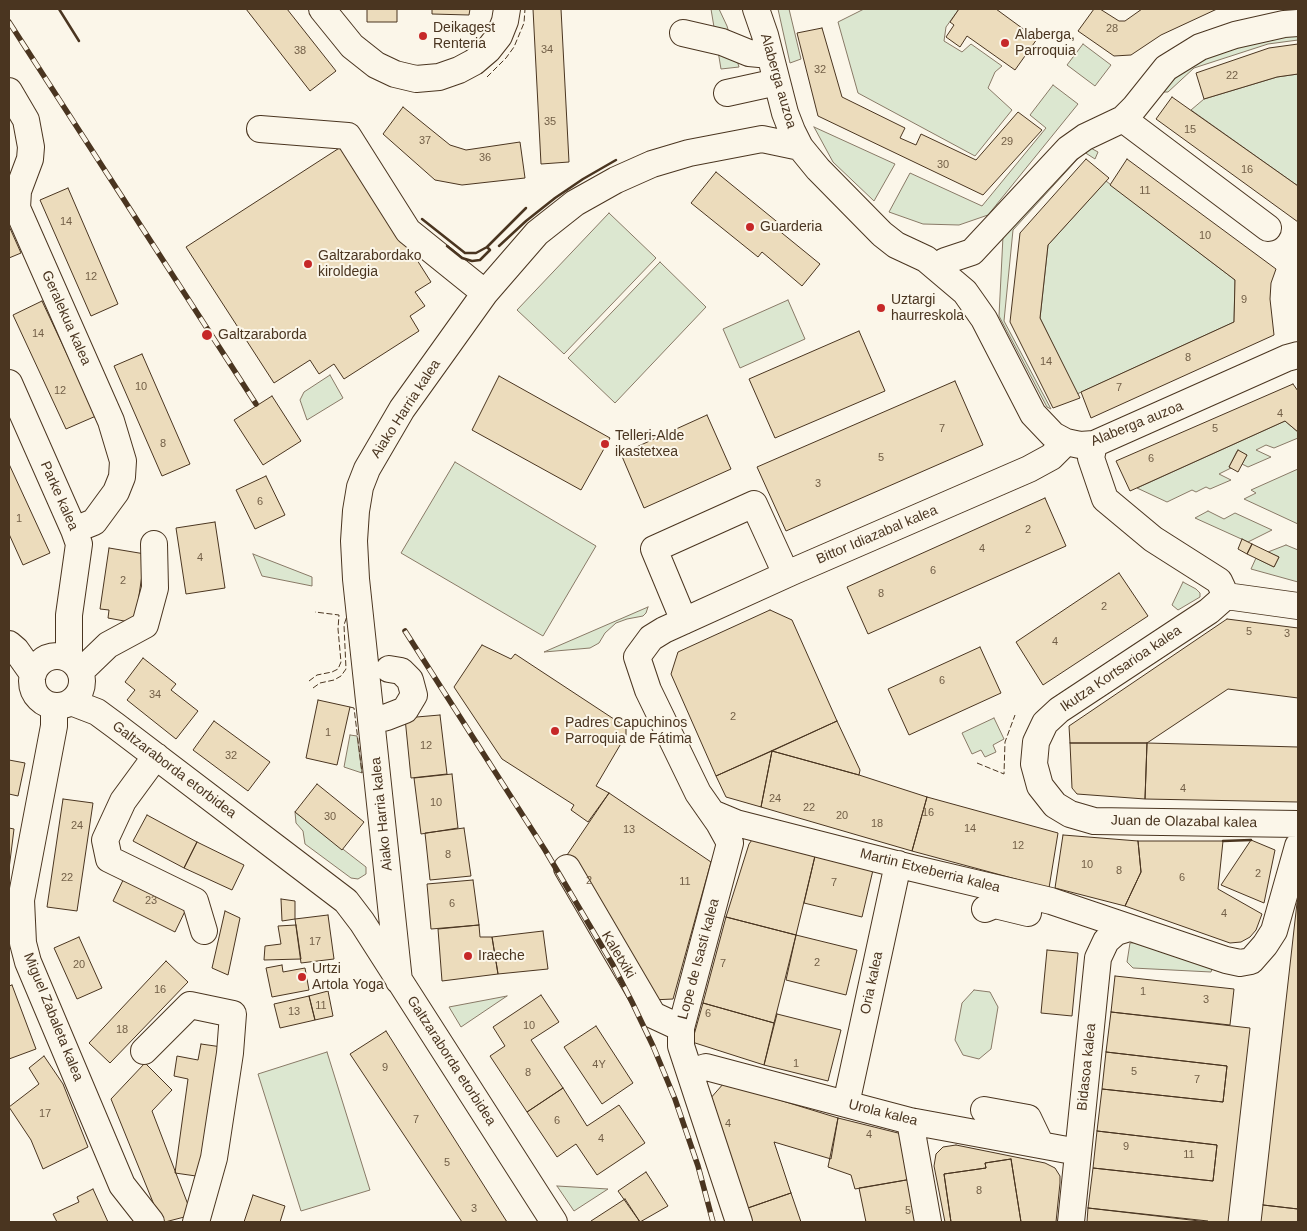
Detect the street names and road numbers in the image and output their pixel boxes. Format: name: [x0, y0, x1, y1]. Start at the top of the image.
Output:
street label: Alaberga auzoa: [756, 32, 800, 130]
street label: Geralekua kalea: [38, 268, 94, 368]
street label: Aiako Harria kalea: [368, 356, 444, 462]
street label: Alaberga auzoa: [1088, 398, 1186, 450]
street label: Parke kalea: [36, 459, 82, 533]
street label: Bittor Idiazabal kalea: [814, 502, 940, 568]
street label: Ikutza Kortsarioa kalea: [1057, 622, 1185, 716]
street label: Galtzaraborda etorbidea: [109, 718, 239, 822]
street label: Aiako Harria kalea: [368, 756, 396, 872]
street label: Juan de Olazabal kalea: [1111, 812, 1257, 832]
street label: Martin Etxeberria kalea: [858, 845, 1002, 897]
street label: Lope de Isasti kalea: [675, 897, 723, 1021]
street label: Kaletxiki: [597, 928, 639, 982]
street label: Miguel Zabaleta kalea: [20, 950, 86, 1084]
street label: Oria kalea: [857, 950, 887, 1016]
street label: Galtzaraborda etorbidea: [403, 993, 499, 1129]
street label: Bidasoa kalea: [1074, 1022, 1100, 1112]
street label: Urola kalea: [847, 1096, 919, 1130]

